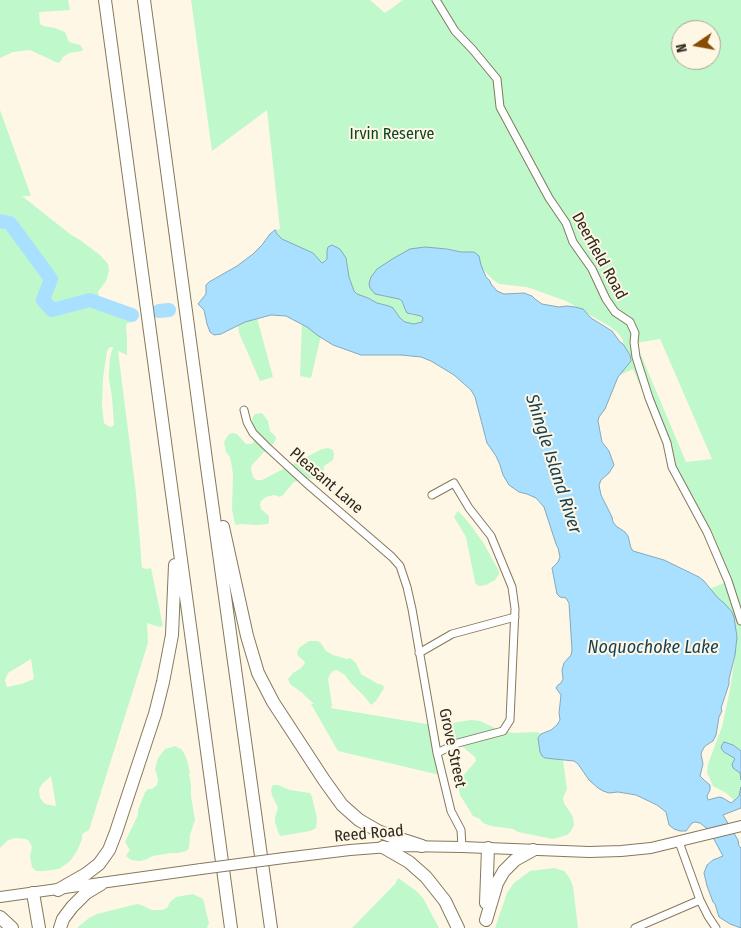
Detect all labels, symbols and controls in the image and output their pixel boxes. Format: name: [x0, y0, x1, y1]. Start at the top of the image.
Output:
north arrow: [671, 20, 721, 70]
text: N: [673, 42, 691, 54]
park label: Irvin Reserve: [350, 125, 434, 145]
street label: Deerfield Road: [567, 209, 631, 303]
water label: Shingle Island River: [520, 392, 586, 536]
street label: Pleasant Lane: [285, 444, 367, 518]
water label: Noquochoke Lake: [588, 637, 718, 659]
street label: Grove Street: [434, 707, 470, 789]
street label: Reed Road: [333, 821, 405, 847]

